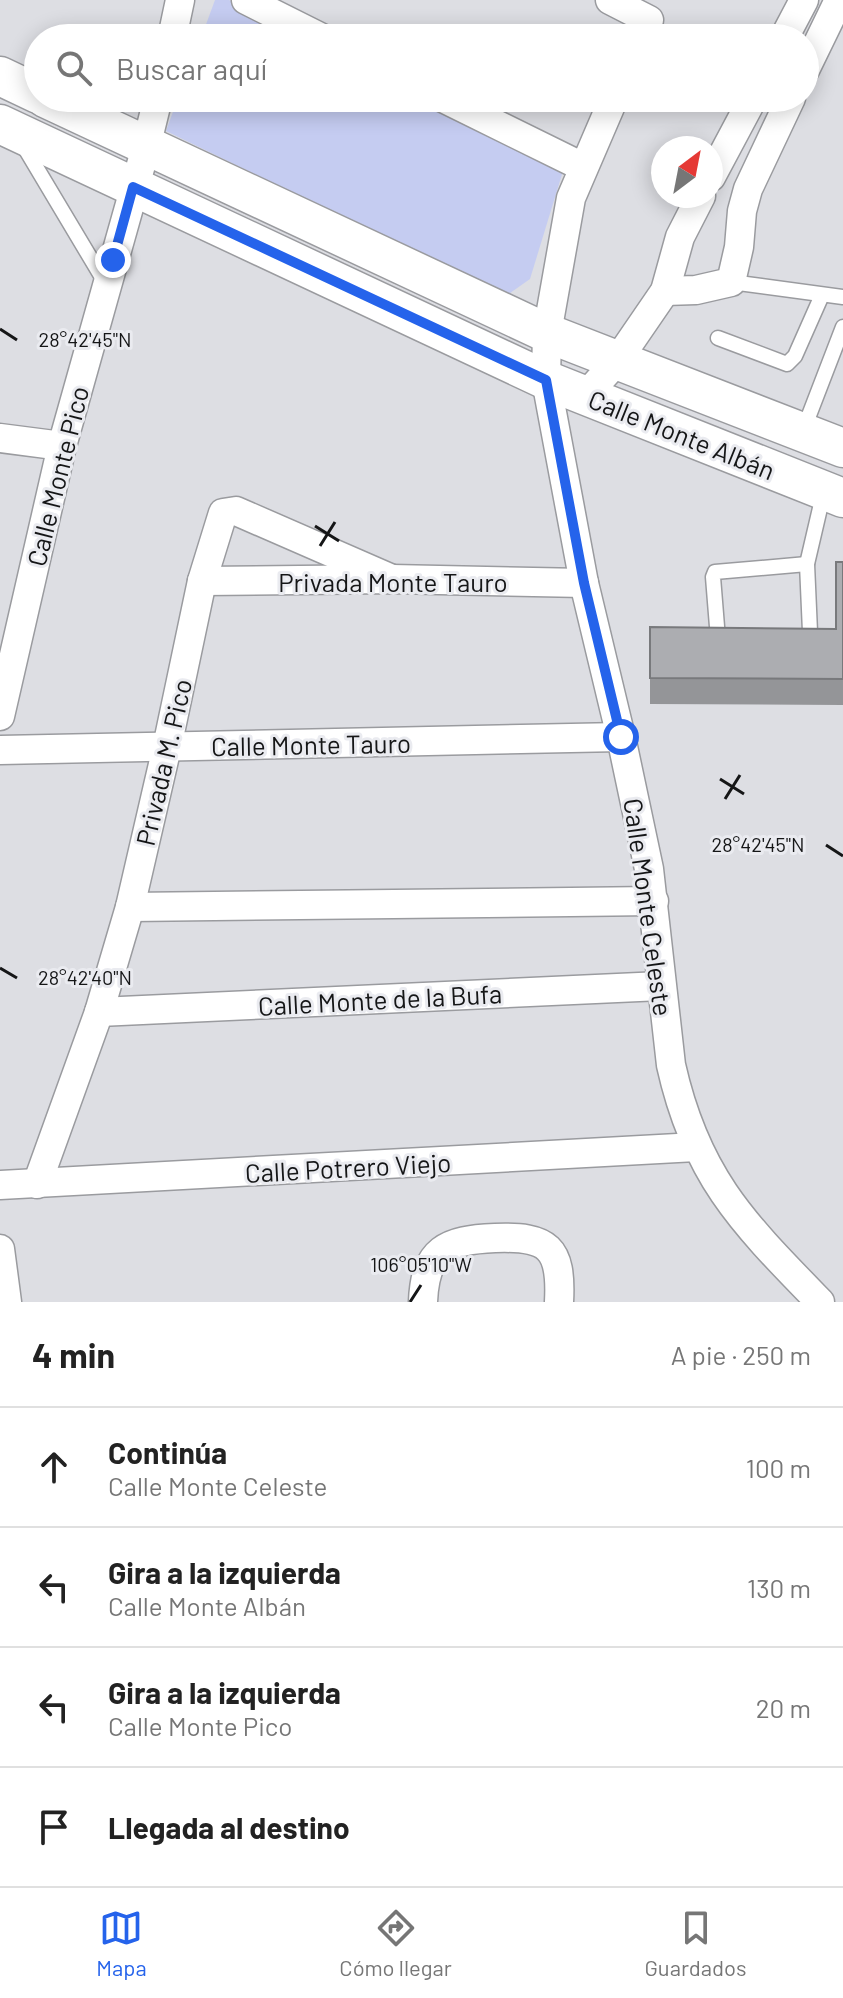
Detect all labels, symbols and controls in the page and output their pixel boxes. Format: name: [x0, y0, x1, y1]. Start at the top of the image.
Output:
search box: [24, 24, 819, 112]
icon: search: [52, 46, 96, 90]
text: Buscar aquí: [116, 50, 267, 86]
north arrow: [651, 136, 723, 208]
route end: [95, 242, 131, 278]
text: 28°42'45"N: [38, 327, 132, 351]
street label: Calle Monte Pico: [20, 383, 94, 569]
street label: Calle Monte Albán: [584, 383, 780, 485]
street label: Privada Monte Tauro: [278, 566, 508, 597]
street label: Privada M. Pico: [129, 676, 197, 848]
route start: [603, 719, 639, 755]
street label: Calle Monte Tauro: [211, 727, 411, 761]
street label: Calle Monte Celeste: [618, 796, 680, 1018]
text: 28°42'45"N: [711, 832, 805, 856]
text: 28°42'40"N: [38, 965, 132, 989]
street label: Calle Monte de la Bufa: [257, 977, 503, 1021]
street label: Calle Potrero Viejo: [244, 1146, 452, 1188]
text: 106°05'10"W: [370, 1252, 472, 1276]
text: 4 min: [32, 1334, 115, 1375]
text: A pie · 250 m: [671, 1339, 811, 1370]
text: Continúa: [108, 1434, 227, 1470]
icon: ahead: [32, 1445, 76, 1489]
text: 100 m: [746, 1452, 811, 1483]
text: Calle Monte Celeste: [108, 1470, 327, 1501]
text: Gira a la izquierda: [108, 1554, 341, 1590]
icon: left: [32, 1565, 76, 1609]
text: 130 m: [747, 1572, 811, 1603]
text: Calle Monte Albán: [108, 1590, 306, 1621]
text: Gira a la izquierda: [108, 1674, 341, 1710]
icon: left: [32, 1685, 76, 1729]
text: 20 m: [756, 1692, 811, 1723]
text: Calle Monte Pico: [108, 1710, 292, 1741]
icon: arrive: [32, 1805, 76, 1849]
text: Llegada al destino: [108, 1809, 350, 1845]
tab: Mapa: [96, 1906, 147, 1980]
tab: Cómo llegar: [339, 1906, 452, 1980]
tab: Guardados: [644, 1906, 747, 1980]

